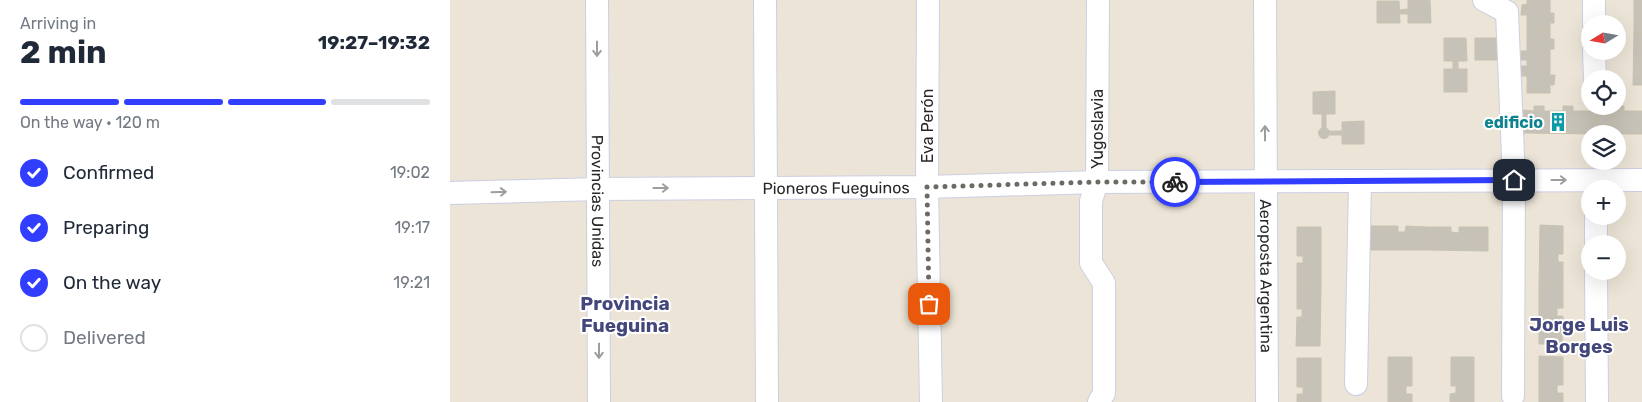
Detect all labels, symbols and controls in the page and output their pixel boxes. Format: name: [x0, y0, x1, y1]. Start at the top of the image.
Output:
text: Arriving in: [20, 14, 96, 33]
north arrow: [1581, 15, 1626, 60]
map controls: [1581, 15, 1626, 280]
text: 19:27–19:32: [318, 31, 430, 54]
text: 2 min: [20, 33, 107, 71]
one-way arrow: [592, 40, 602, 56]
button: locate: [1581, 70, 1626, 115]
street label: Eva Perón: [918, 89, 937, 163]
street label: Yugoslavia: [1088, 89, 1107, 169]
building icon: edificio: [1547, 111, 1569, 133]
text: On the way · 120 m: [20, 113, 160, 132]
place label: edificio: [1484, 113, 1543, 132]
one-way arrow: [1260, 125, 1270, 142]
button: layers: [1581, 125, 1626, 170]
street label: Provincias Unidas: [588, 135, 608, 267]
courier: [1150, 157, 1200, 207]
icon: check: [20, 159, 48, 187]
pin: [1493, 159, 1535, 201]
text: Confirmed: [63, 161, 154, 184]
text: 19:02: [390, 163, 430, 182]
icon: home: [1500, 166, 1528, 194]
icon: bike: [1161, 168, 1189, 196]
one-way arrow: [1551, 175, 1567, 185]
street label: Pioneros Fueguinos: [762, 178, 910, 198]
button: +: [1581, 180, 1626, 225]
one-way arrow: [652, 183, 669, 193]
one-way arrow: [490, 187, 506, 196]
street label: Aeroposta Argentina: [1256, 199, 1276, 353]
icon: check: [20, 214, 48, 242]
text: Preparing: [63, 216, 149, 239]
text: 19:17: [395, 218, 430, 237]
button: −: [1581, 235, 1626, 280]
icon: check: [20, 269, 48, 297]
text: On the way: [63, 271, 161, 294]
text: 19:21: [393, 273, 430, 292]
pin: [908, 283, 950, 325]
icon: bag: [915, 290, 943, 318]
district label: Provincia Fueguina: [580, 292, 670, 337]
district label: Jorge Luis Borges: [1529, 313, 1629, 358]
text: Delivered: [63, 326, 146, 349]
one-way arrow: [594, 342, 604, 359]

